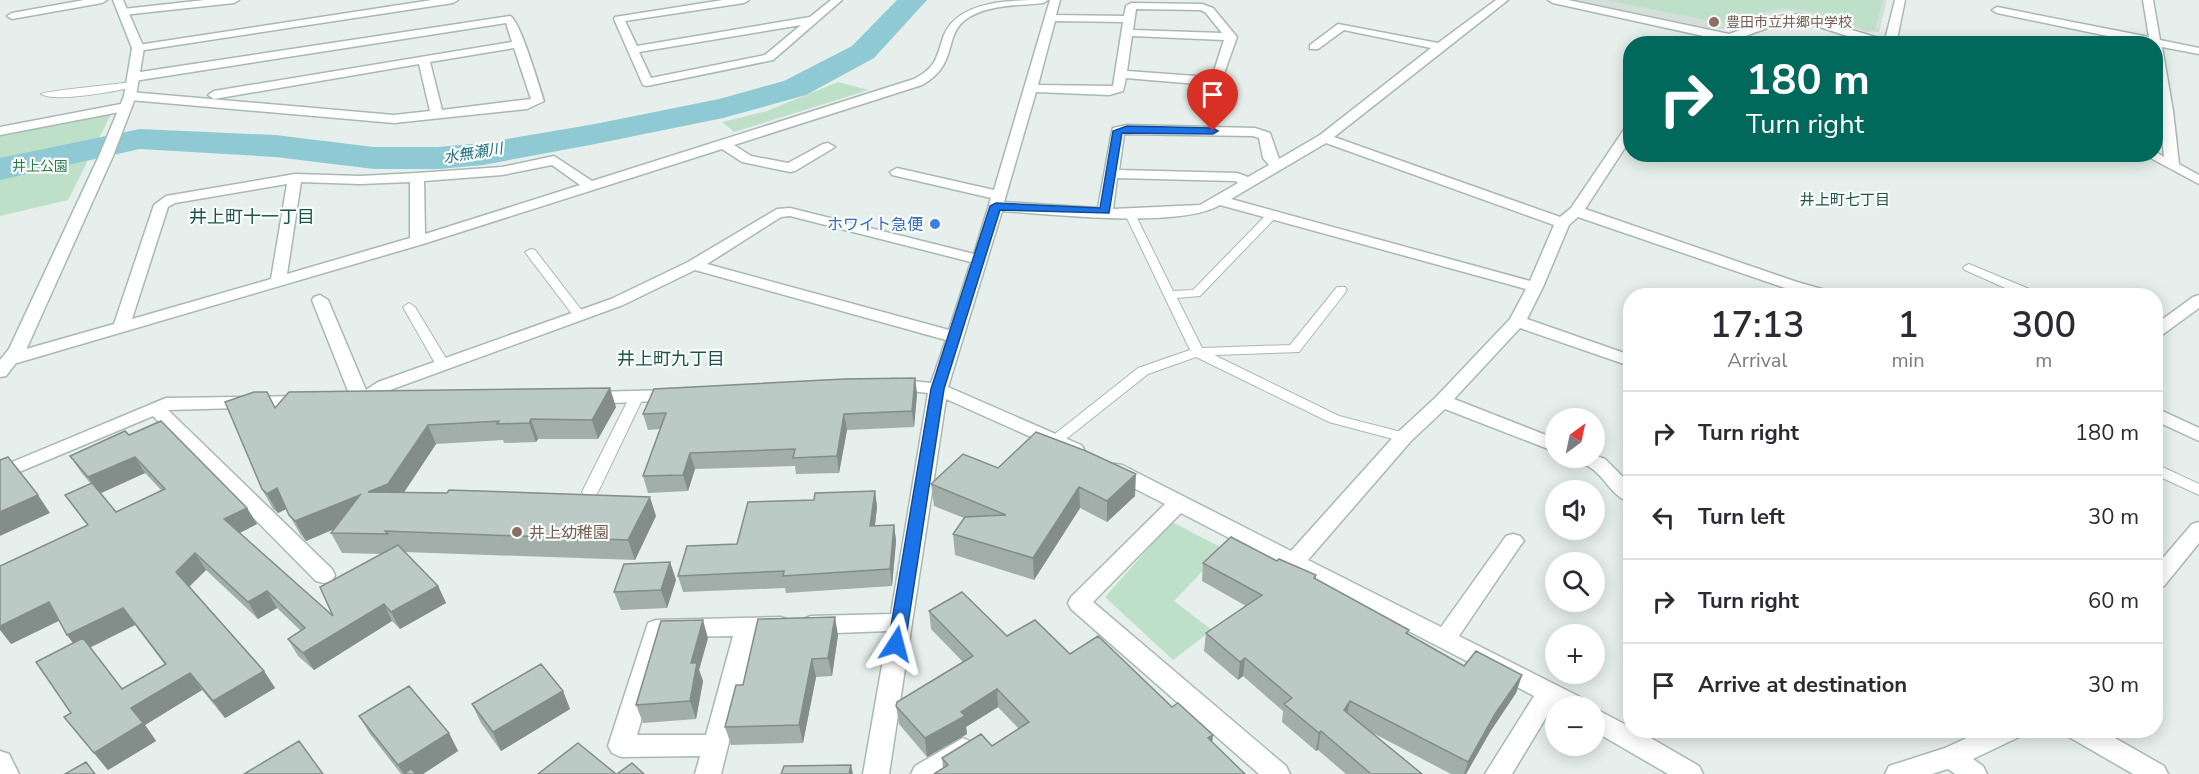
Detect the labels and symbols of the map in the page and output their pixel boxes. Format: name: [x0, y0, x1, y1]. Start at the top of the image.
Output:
place label: 豊田市立井郷中学校: [1726, 13, 1852, 32]
marker: 豊田市立井郷中学校: [1707, 15, 1721, 29]
pin: [1187, 69, 1238, 131]
water label: 水無瀬川: [442, 138, 506, 168]
park label: 井上公園: [12, 157, 68, 176]
district label: 井上町七丁目: [1800, 190, 1890, 210]
district label: 井上町十一丁目: [189, 205, 315, 229]
place label: ホワイト急便: [827, 214, 923, 236]
marker: ホワイト急便: [928, 217, 942, 231]
district label: 井上町九丁目: [617, 347, 725, 371]
north arrow: [1545, 408, 1605, 468]
place label: 井上幼稚園: [529, 522, 609, 544]
marker: 井上幼稚園: [510, 525, 524, 539]
position arrow: [864, 612, 928, 676]

